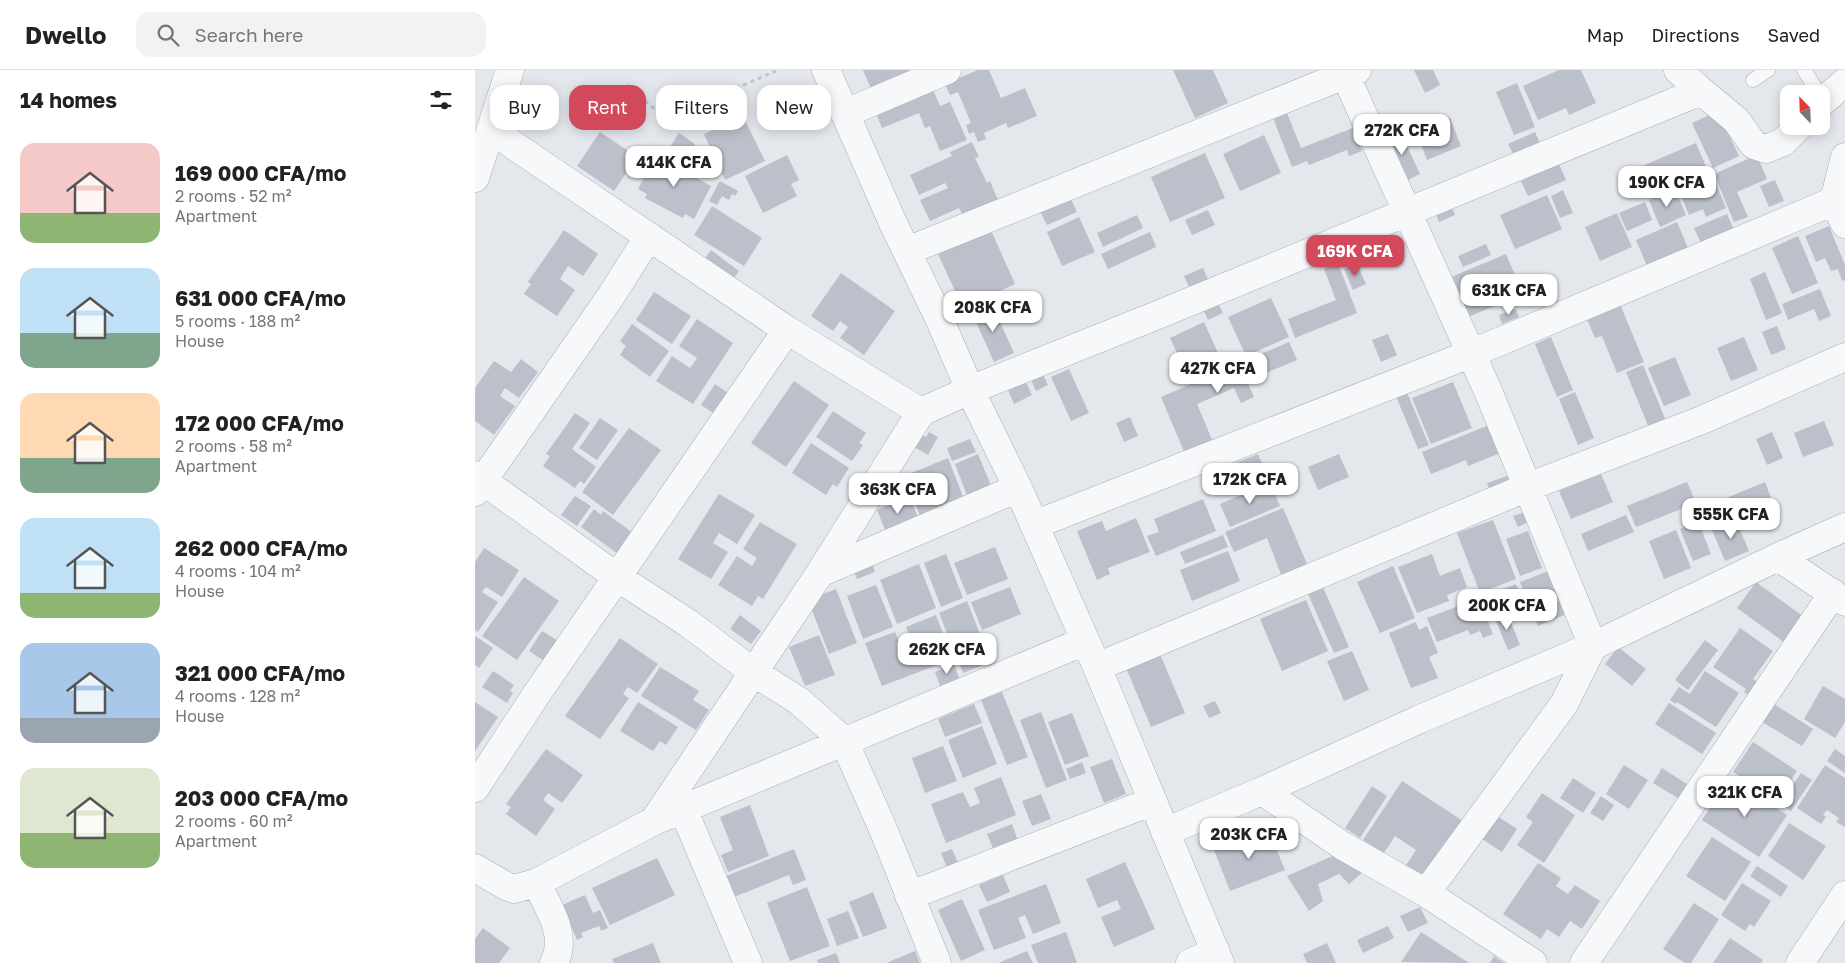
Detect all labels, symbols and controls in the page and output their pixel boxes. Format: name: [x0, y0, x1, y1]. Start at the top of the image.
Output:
search box: [136, 12, 486, 57]
text: Dwello: [25, 20, 106, 49]
icon: search: [154, 21, 182, 49]
text: Search here: [194, 23, 303, 46]
text: Map: [1587, 24, 1623, 46]
text: Directions: [1651, 24, 1739, 46]
text: Saved: [1767, 24, 1820, 46]
chip: Buy: [490, 85, 559, 130]
chip: Rent: [569, 85, 646, 130]
chip: Filters: [656, 85, 747, 130]
chip: New: [757, 85, 831, 130]
north arrow: [1780, 85, 1830, 135]
map controls: [1780, 85, 1830, 135]
icon: filters: [427, 86, 455, 114]
text: 14 homes: [20, 87, 117, 113]
pin: 272K CFA: [1350, 114, 1454, 156]
text: 272K CFA: [1364, 120, 1440, 140]
pin: 414K CFA: [622, 146, 726, 188]
text: 414K CFA: [636, 152, 712, 172]
text: 169 000 CFA/mo: [175, 160, 346, 186]
icon: home: [60, 163, 120, 223]
pin: 190K CFA: [1615, 166, 1719, 208]
text: 190K CFA: [1629, 172, 1705, 192]
text: 2 rooms · 52 m²: [175, 186, 291, 206]
text: Apartment: [175, 206, 257, 226]
pin: 169K CFA: [1303, 234, 1407, 277]
text: 169K CFA: [1317, 241, 1393, 261]
pin: 631K CFA: [1457, 274, 1561, 316]
text: 631K CFA: [1471, 280, 1547, 300]
text: 631 000 CFA/mo: [175, 285, 346, 311]
icon: home: [60, 288, 120, 348]
pin: 208K CFA: [941, 290, 1045, 333]
text: 208K CFA: [954, 297, 1032, 317]
text: 5 rooms · 188 m²: [175, 311, 300, 331]
text: House: [175, 331, 224, 351]
pin: 427K CFA: [1166, 352, 1270, 394]
text: 427K CFA: [1180, 358, 1256, 378]
text: 172 000 CFA/mo: [175, 410, 344, 436]
icon: home: [60, 413, 120, 473]
text: 2 rooms · 58 m²: [175, 436, 292, 456]
text: Apartment: [175, 456, 257, 476]
pin: 172K CFA: [1198, 462, 1302, 505]
text: 172K CFA: [1213, 469, 1287, 489]
pin: 363K CFA: [846, 472, 950, 515]
text: 363K CFA: [860, 479, 936, 499]
pin: 555K CFA: [1679, 498, 1783, 540]
text: 555K CFA: [1693, 504, 1769, 524]
text: 262 000 CFA/mo: [175, 535, 348, 561]
icon: home: [60, 538, 120, 598]
text: 4 rooms · 104 m²: [175, 561, 301, 581]
text: House: [175, 581, 224, 601]
pin: 200K CFA: [1455, 588, 1559, 631]
text: 200K CFA: [1468, 595, 1546, 615]
pin: 262K CFA: [895, 632, 999, 675]
text: 262K CFA: [909, 639, 985, 659]
text: 321 000 CFA/mo: [175, 660, 345, 686]
icon: home: [60, 663, 120, 723]
text: 4 rooms · 128 m²: [175, 686, 300, 706]
text: House: [175, 706, 224, 726]
pin: 321K CFA: [1693, 776, 1797, 818]
text: 321K CFA: [1708, 782, 1782, 802]
text: 203 000 CFA/mo: [175, 785, 348, 811]
icon: home: [60, 788, 120, 848]
text: 2 rooms · 60 m²: [175, 811, 293, 831]
pin: 203K CFA: [1197, 818, 1301, 860]
text: 203K CFA: [1211, 824, 1287, 844]
text: Apartment: [175, 831, 257, 851]

